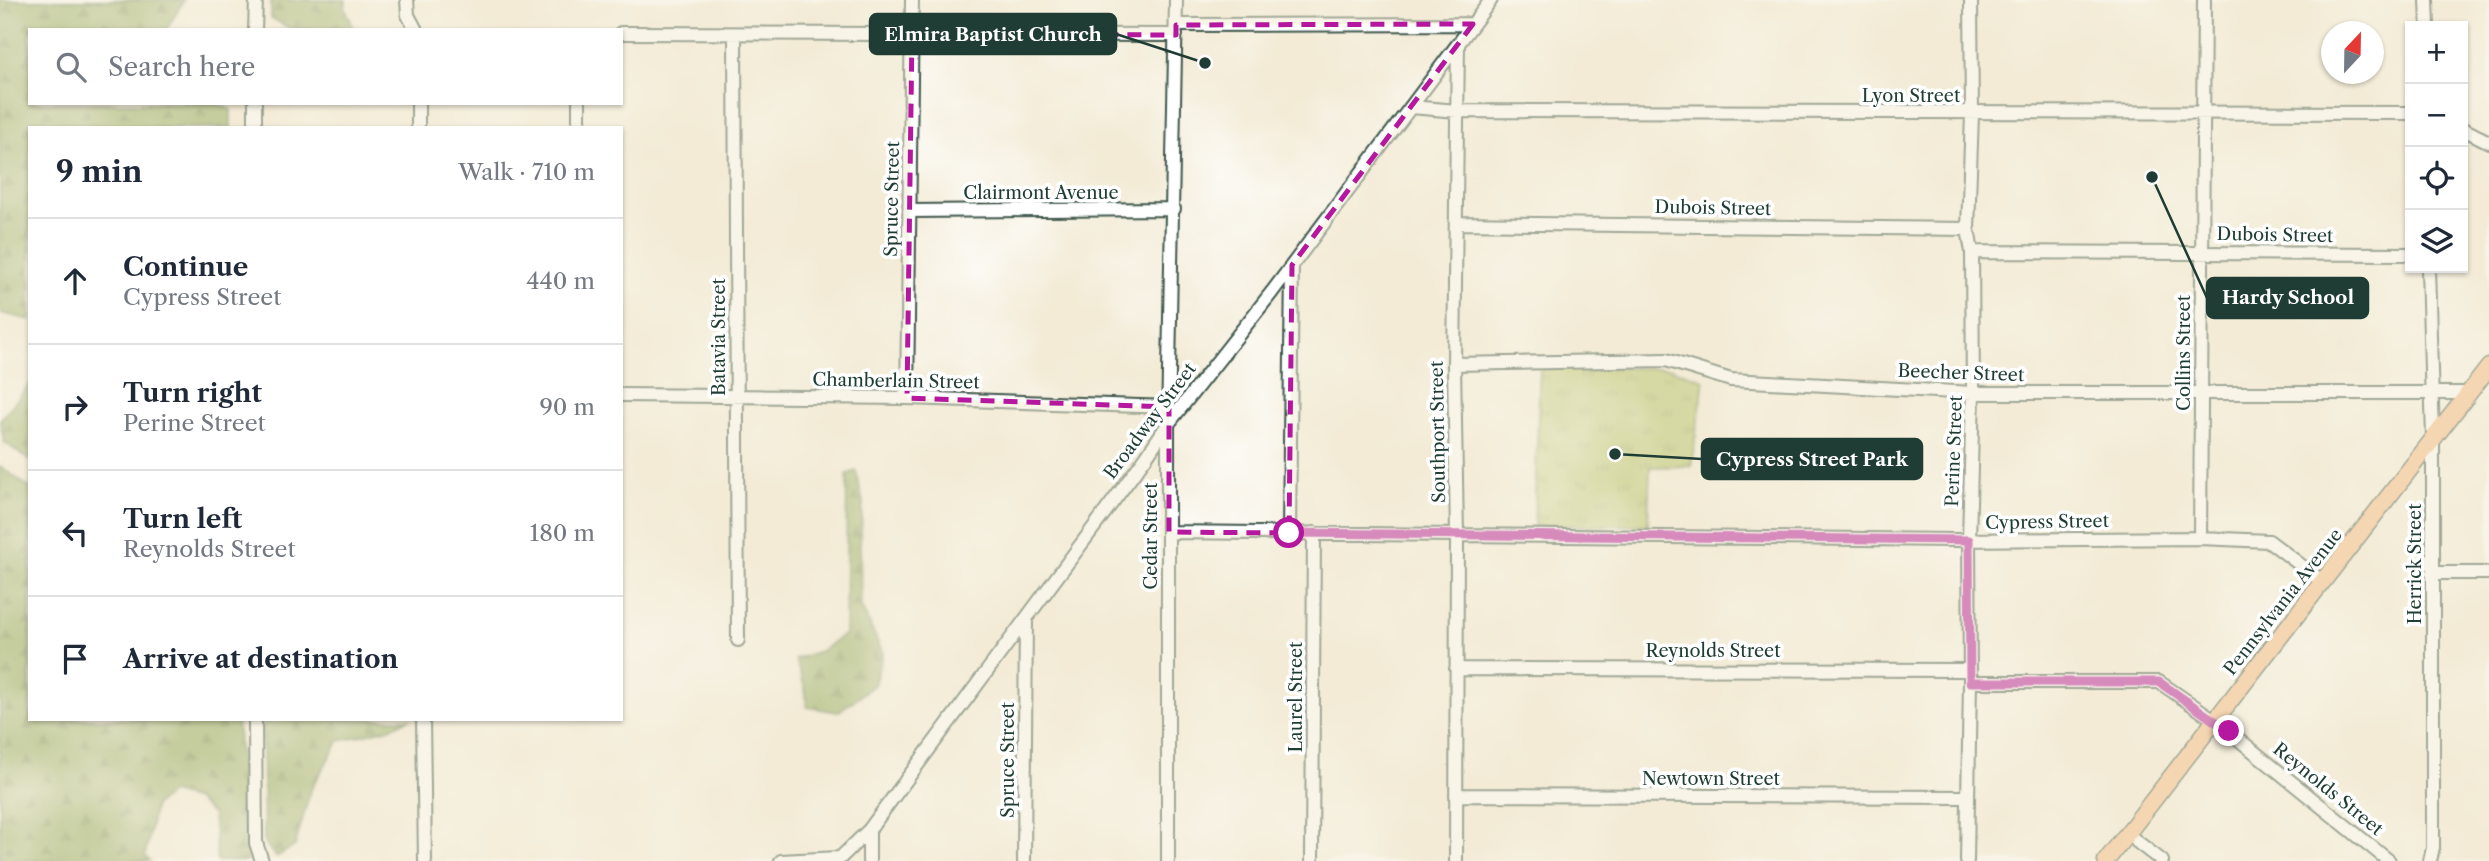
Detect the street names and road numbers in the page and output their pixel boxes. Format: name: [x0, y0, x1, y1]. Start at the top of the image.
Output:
street label: Lyon Street: [1862, 85, 1961, 107]
street label: Spruce Street: [880, 140, 904, 257]
street label: Clairmont Avenue: [963, 182, 1119, 204]
street label: Dubois Street: [1654, 196, 1772, 220]
street label: Dubois Street: [2216, 223, 2334, 247]
street label: Batavia Street: [708, 277, 730, 396]
street label: Collins Street: [2173, 294, 2195, 411]
street label: Broadway Street: [1099, 358, 1201, 483]
street label: Southport Street: [1426, 360, 1450, 503]
street label: Beecher Street: [1897, 360, 2025, 386]
street label: Chamberlain Street: [812, 369, 980, 393]
street label: Perine Street: [1941, 394, 1967, 507]
street label: Cedar Street: [1140, 482, 1162, 590]
street label: Herrick Street: [2404, 503, 2426, 625]
street label: Cypress Street: [1985, 510, 2110, 534]
street label: Pennsylvania Avenue: [2219, 524, 2347, 680]
street label: Reynolds Street: [1645, 640, 1781, 662]
street label: Laurel Street: [1285, 641, 1307, 752]
street label: Spruce Street: [997, 701, 1019, 818]
street label: Reynolds Street: [2269, 738, 2388, 840]
street label: Newtown Street: [1642, 768, 1781, 790]

